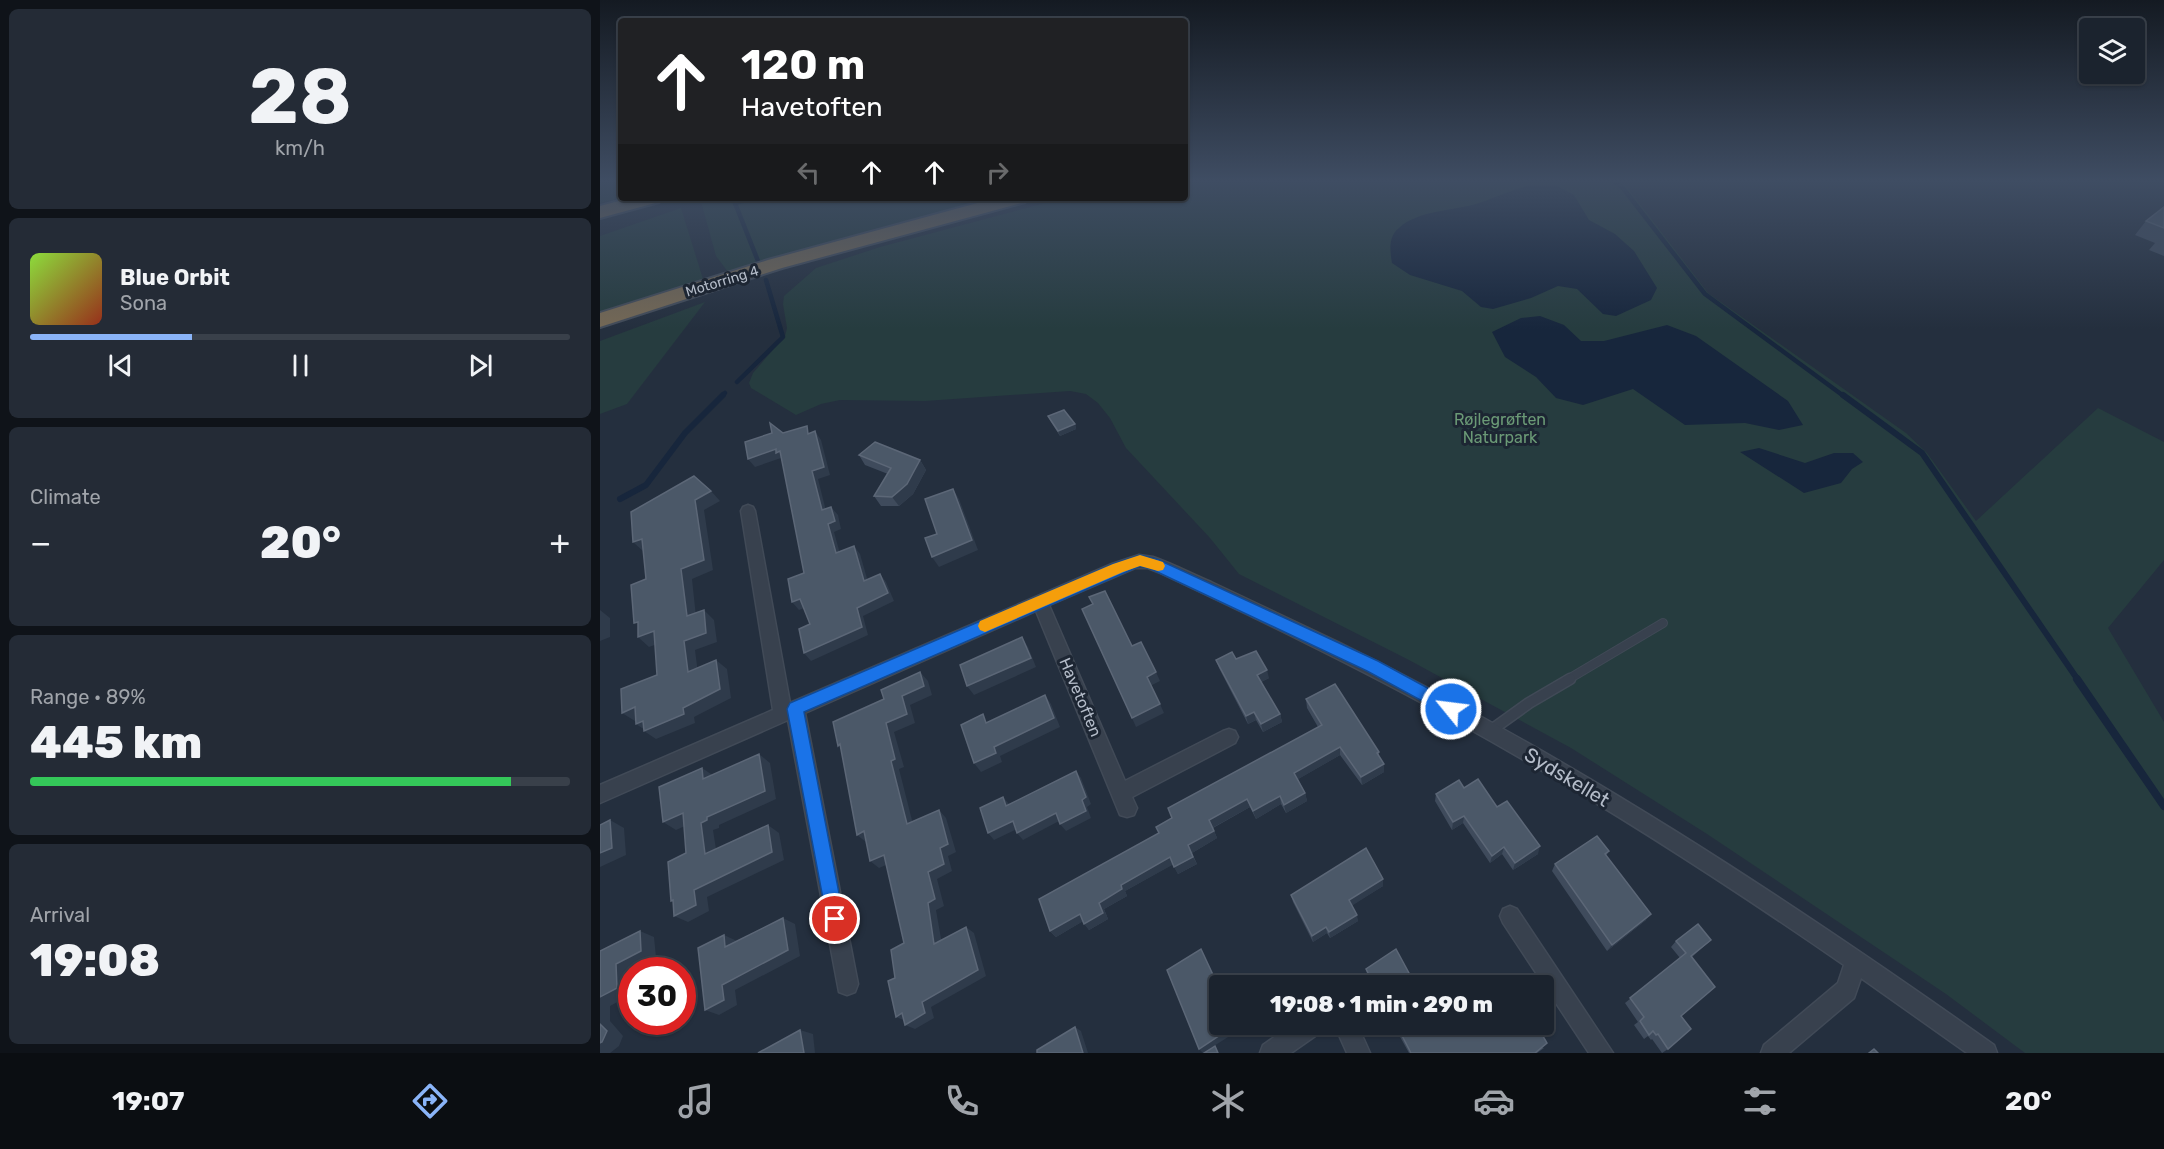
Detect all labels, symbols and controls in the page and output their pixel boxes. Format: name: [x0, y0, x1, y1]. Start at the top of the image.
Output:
map controls: [2079, 18, 2145, 84]
button: layers: [2079, 18, 2145, 84]
text: 120 m: [741, 40, 865, 90]
icon: ahead: [642, 42, 720, 120]
text: 28: [248, 50, 352, 143]
text: Havetoften: [741, 91, 883, 123]
text: km/h: [275, 136, 325, 160]
icon: left: [792, 156, 825, 189]
icon: ahead: [855, 156, 888, 189]
icon: ahead: [918, 156, 951, 189]
icon: right: [981, 156, 1014, 189]
street label: Motorring 4: [684, 262, 761, 301]
text: Blue Orbit: [120, 264, 230, 291]
text: Sona: [120, 291, 167, 315]
icon: previous: [104, 349, 137, 382]
icon: pause: [284, 349, 317, 382]
icon: next: [464, 349, 497, 382]
park label: Røjlegrøften Naturpark: [1454, 410, 1546, 447]
text: Climate: [30, 485, 101, 509]
text: 20°: [260, 516, 341, 569]
text: −: [30, 523, 51, 562]
text: +: [549, 523, 570, 562]
street label: Havetoften: [1055, 655, 1106, 740]
position arrow: [1419, 677, 1483, 741]
text: Range · 89%: [30, 685, 146, 709]
text: 445 km: [30, 716, 202, 769]
street label: Sydskellet: [1520, 742, 1614, 812]
pin: [809, 893, 860, 944]
icon: arrive: [818, 902, 851, 935]
text: Arrival: [30, 903, 90, 927]
text: 19:08: [30, 934, 160, 987]
speed limit sign: 30: [618, 957, 696, 1035]
text: 19:08 · 1 min · 290 m: [1270, 991, 1493, 1018]
icon: directions: [409, 1080, 451, 1122]
icon: music: [675, 1080, 717, 1122]
icon: phone: [941, 1080, 983, 1122]
icon: climate: [1207, 1080, 1249, 1122]
icon: car: [1473, 1080, 1515, 1122]
icon: filters: [1739, 1080, 1781, 1122]
text: 19:07: [112, 1085, 184, 1117]
text: 20°: [2005, 1085, 2052, 1117]

